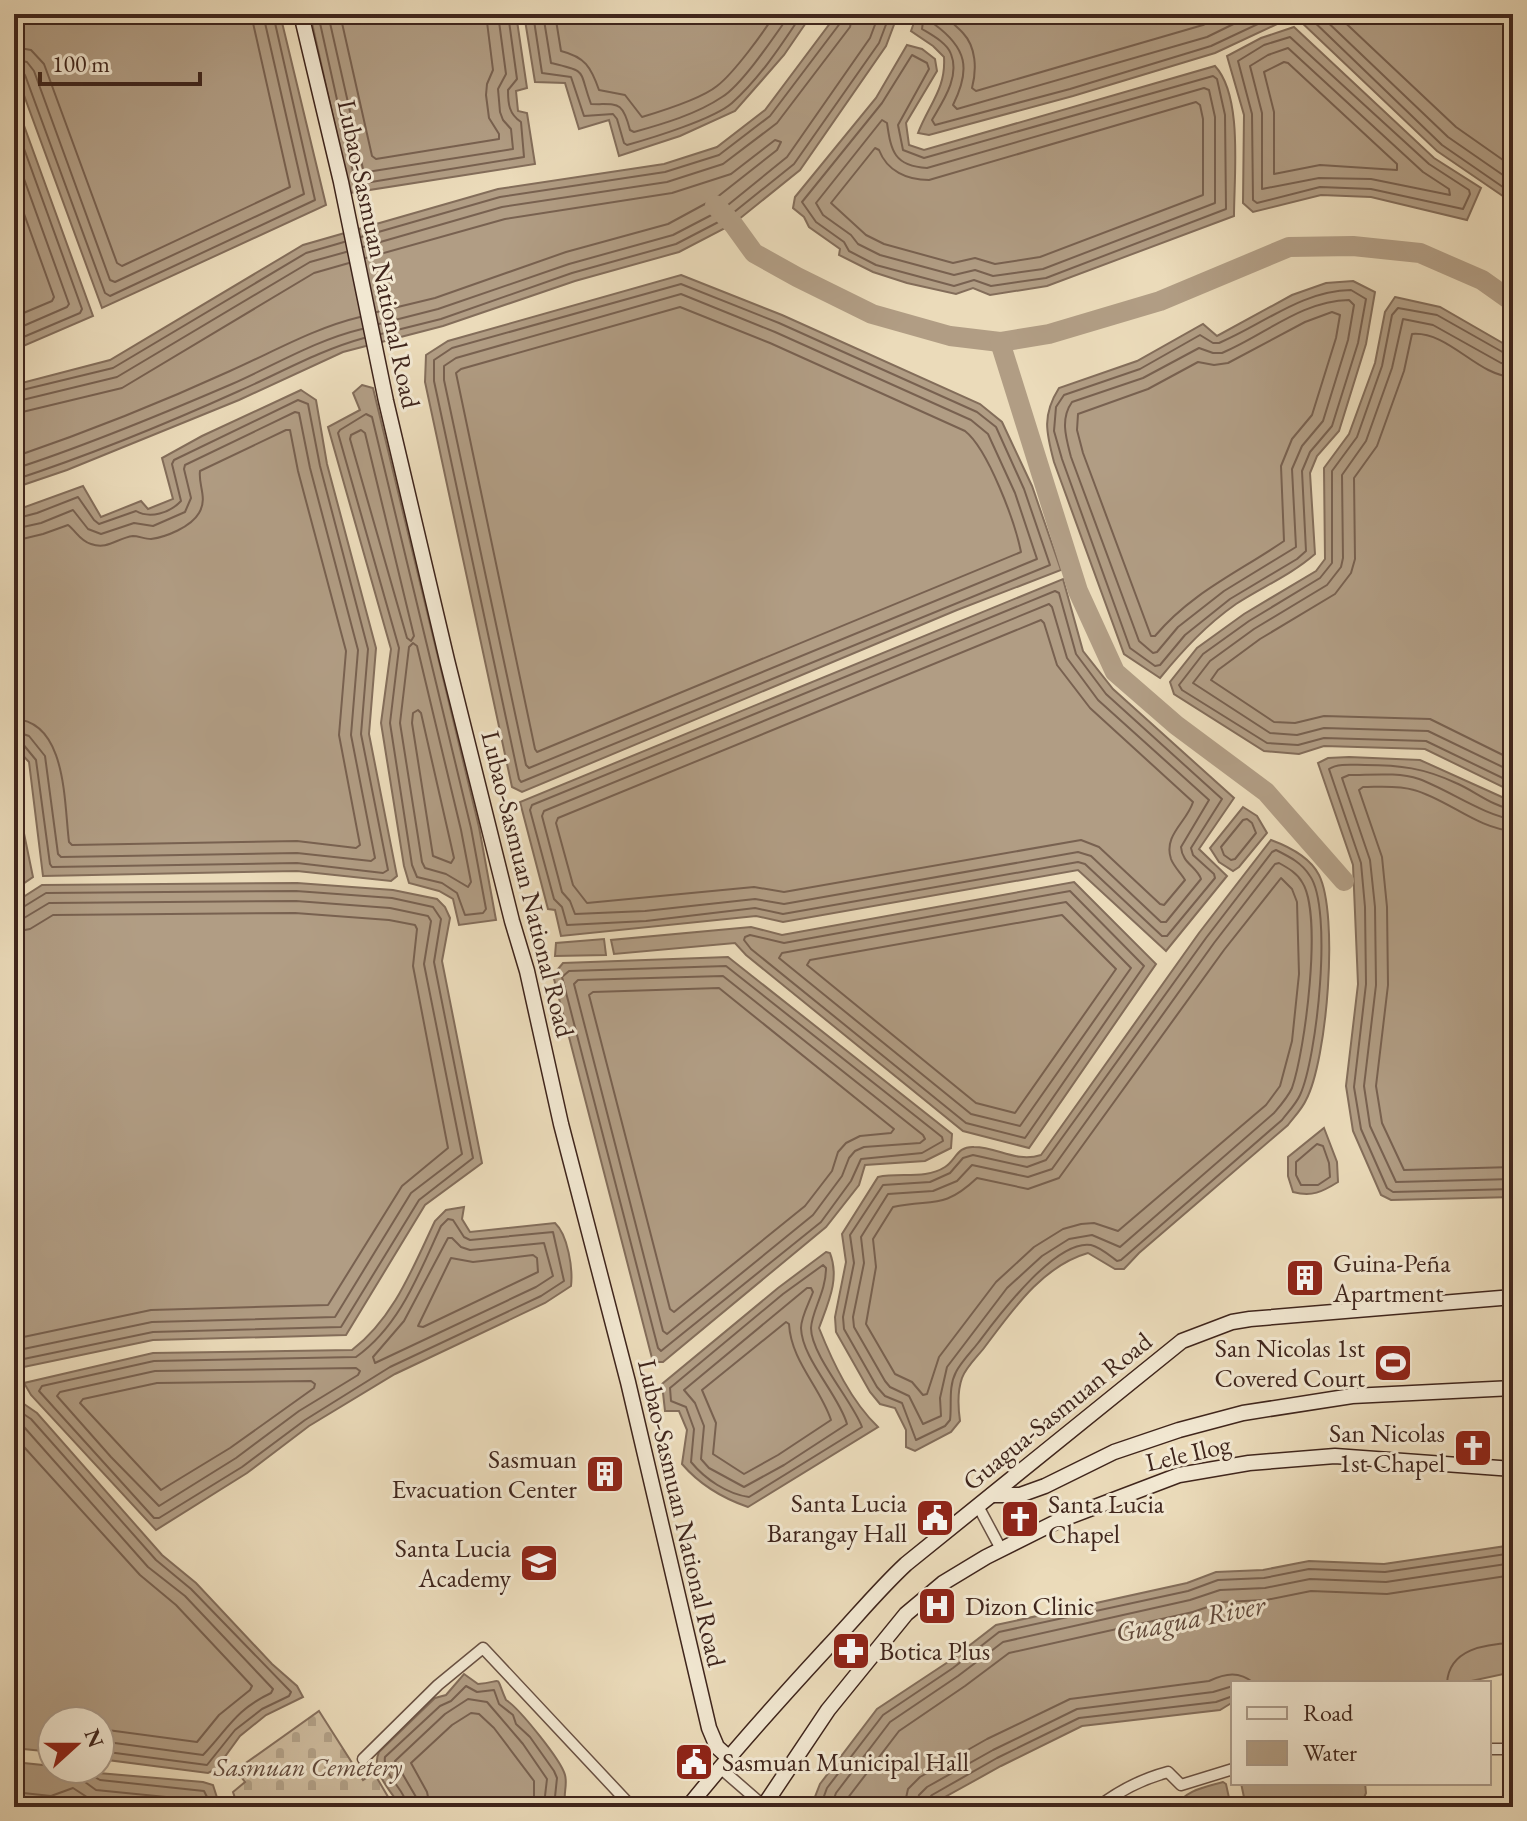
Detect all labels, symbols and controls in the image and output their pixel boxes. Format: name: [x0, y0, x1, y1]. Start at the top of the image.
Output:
scale bar: [40, 36, 200, 86]
text: 100 m: [52, 48, 110, 79]
street label: Lubao-Sasmuan National Road: [330, 97, 429, 412]
street label: Lubao-Sasmuan National Road: [473, 727, 583, 1042]
place label: Guina-Peña Apartment: [1332, 1246, 1451, 1310]
building icon: Guina-Peña Apartment: [1284, 1257, 1326, 1299]
street label: Guagua-Sasmuan Road: [955, 1324, 1159, 1498]
place label: San Nicolas 1st Covered Court: [1214, 1331, 1365, 1395]
sports icon: San Nicolas 1st Covered Court: [1372, 1342, 1414, 1384]
street label: Lubao-Sasmuan National Road: [630, 1356, 734, 1671]
place label: San Nicolas 1st Chapel: [1329, 1416, 1445, 1480]
street label: Lele Ilog: [1142, 1427, 1234, 1479]
church icon: San Nicolas 1st Chapel: [1452, 1427, 1494, 1469]
place label: Sasmuan Evacuation Center: [391, 1442, 577, 1506]
building icon: Sasmuan Evacuation Center: [584, 1453, 626, 1495]
place label: Santa Lucia Barangay Hall: [767, 1486, 908, 1550]
place label: Santa Lucia Chapel: [1048, 1487, 1165, 1551]
public building icon: Santa Lucia Barangay Hall: [914, 1497, 956, 1539]
church icon: Santa Lucia Chapel: [999, 1498, 1041, 1540]
place label: Santa Lucia Academy: [395, 1531, 512, 1595]
school or university icon: Santa Lucia Academy: [518, 1542, 560, 1584]
hospital icon: Dizon Clinic: [916, 1585, 958, 1627]
water label: Guagua River: [1112, 1586, 1269, 1650]
place label: Dizon Clinic: [965, 1589, 1094, 1623]
pharmacy icon: Botica Plus: [830, 1630, 872, 1672]
place label: Botica Plus: [879, 1634, 990, 1668]
legend: [1231, 1681, 1491, 1785]
text: Road: [1303, 1697, 1354, 1728]
north arrow: [36, 1705, 116, 1785]
text: N: [77, 1725, 111, 1752]
text: Water: [1303, 1737, 1357, 1768]
public building icon: Sasmuan Municipal Hall: [673, 1741, 715, 1783]
place label: Sasmuan Municipal Hall: [722, 1745, 969, 1779]
park label: Sasmuan Cemetery: [213, 1750, 403, 1784]

